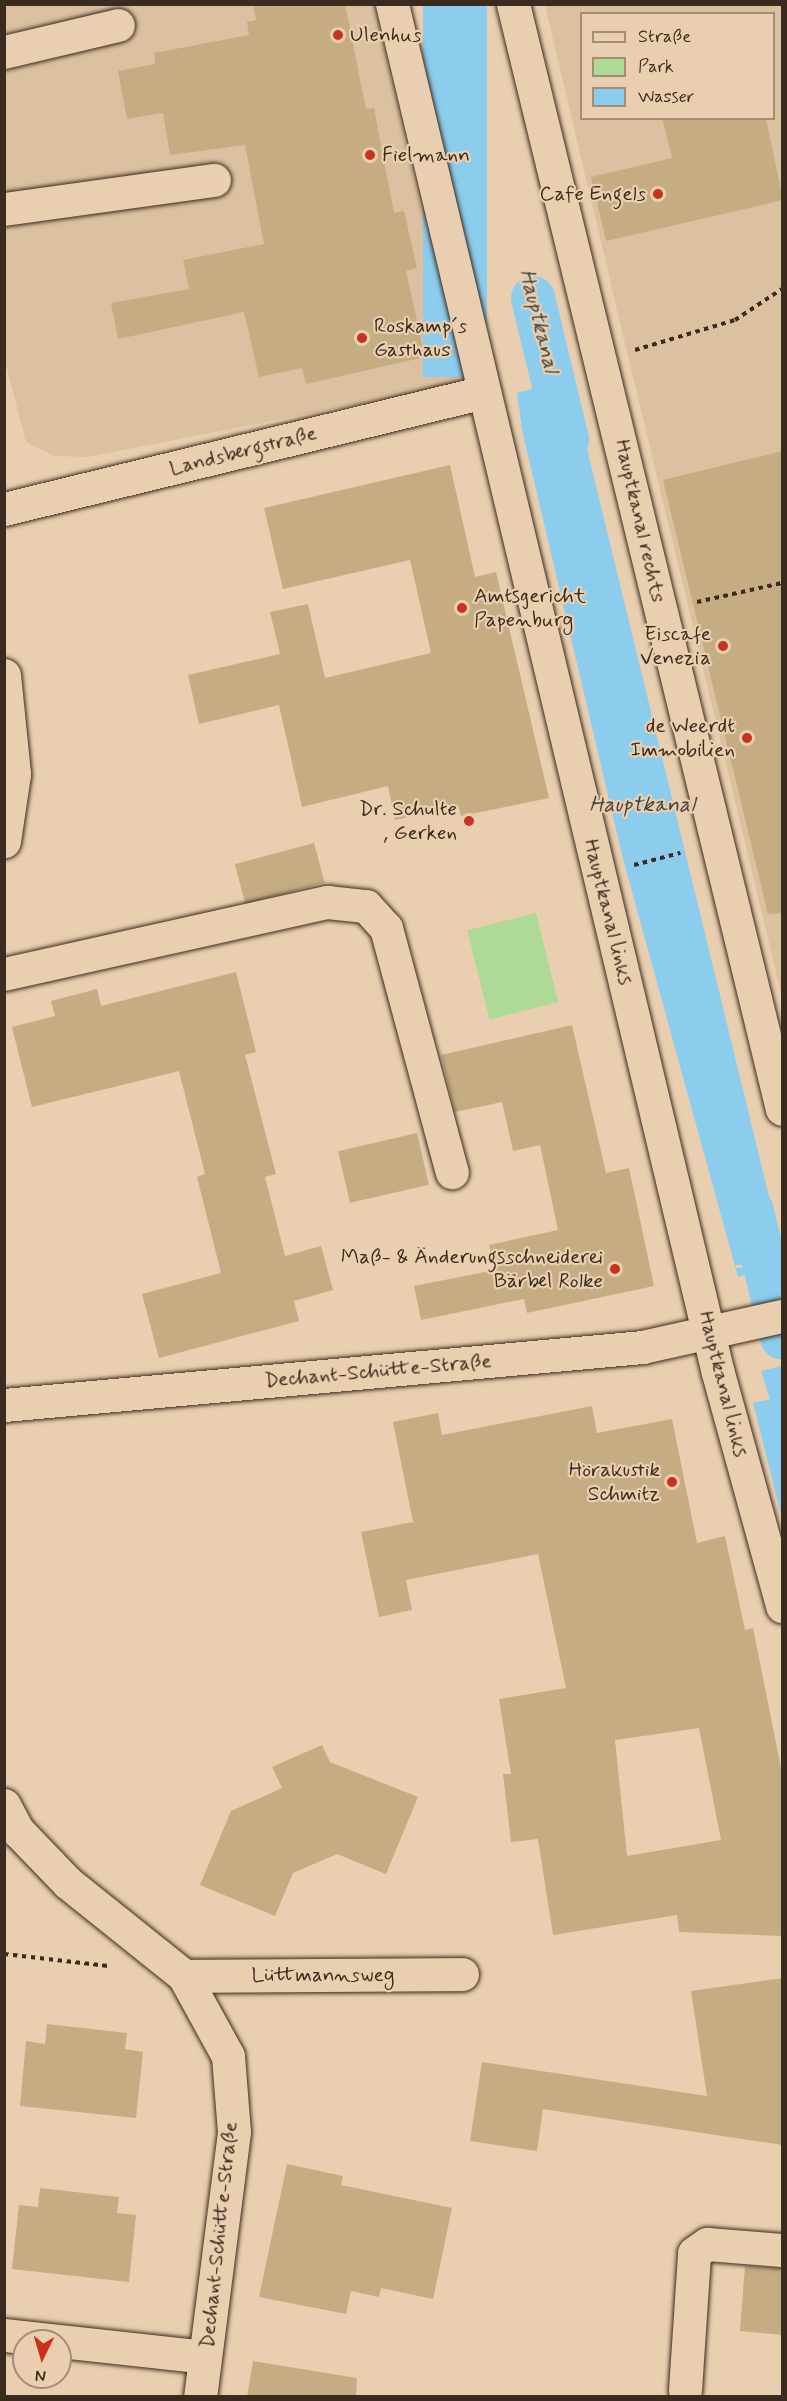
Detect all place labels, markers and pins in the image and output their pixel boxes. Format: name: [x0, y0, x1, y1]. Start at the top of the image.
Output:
place label: Ulenhus: [350, 22, 421, 48]
marker: Ulenhus: [331, 28, 345, 42]
place label: Fielmann: [382, 142, 470, 168]
marker: Fielmann: [363, 148, 377, 162]
place label: Cafe Engels: [540, 181, 646, 207]
marker: Cafe Engels: [651, 187, 665, 201]
place label: Roskamp´s Gasthaus: [374, 313, 467, 363]
marker: Roskamp´s Gasthaus: [355, 331, 369, 345]
place label: Amtsgericht Papenburg: [474, 583, 586, 633]
marker: Amtsgericht Papenburg: [455, 601, 469, 615]
place label: Eiscafe Venezia: [640, 621, 711, 671]
marker: Eiscafe Venezia: [716, 639, 730, 653]
place label: de Weerdt Immobilien: [630, 713, 735, 763]
marker: de Weerdt Immobilien: [740, 731, 754, 745]
place label: Dr. Schulte , Gerken: [359, 796, 457, 846]
marker: Dr. Schulte , Gerken: [462, 814, 476, 828]
place label: Maß- & Änderungsschneiderei Bärbel Rolke: [341, 1244, 603, 1294]
marker: Maß- & Änderungsschneiderei Bärbel Rolke: [608, 1262, 622, 1276]
place label: Hörakustik Schmitz: [569, 1457, 660, 1507]
marker: Hörakustik Schmitz: [665, 1475, 679, 1489]

